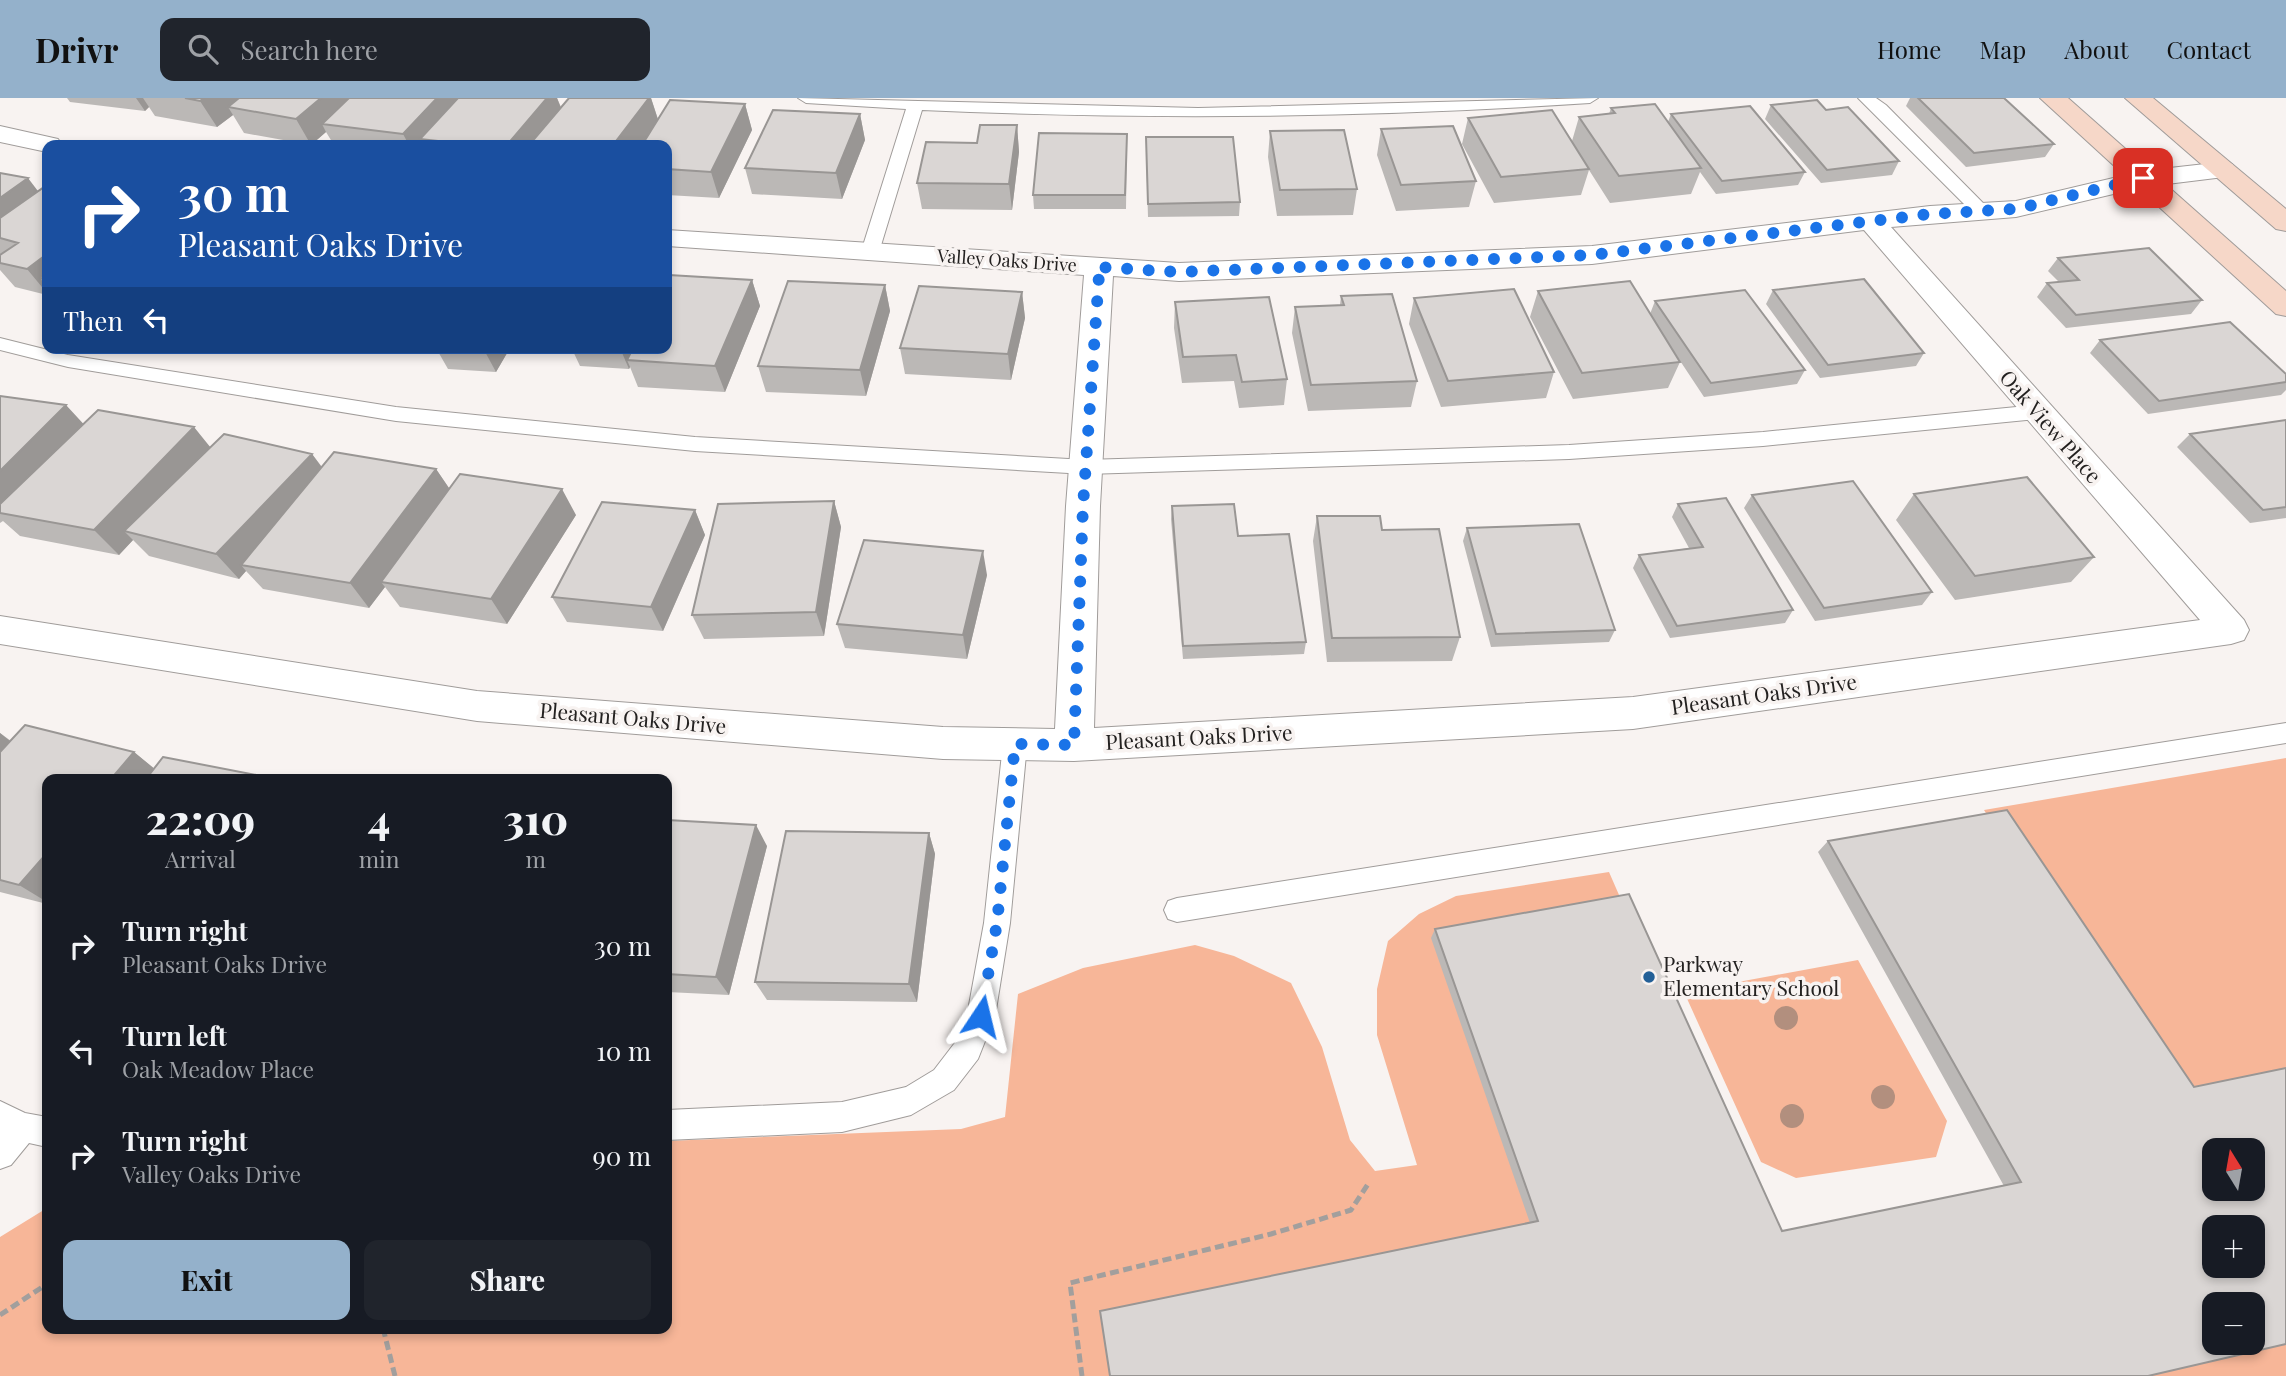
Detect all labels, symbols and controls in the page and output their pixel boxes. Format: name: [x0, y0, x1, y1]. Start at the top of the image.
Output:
search box: [160, 18, 650, 81]
text: Drivr: [35, 27, 118, 71]
icon: search: [184, 30, 222, 68]
text: Search here: [240, 32, 378, 67]
text: Home: [1877, 33, 1941, 65]
text: Map: [1979, 33, 2026, 65]
text: About: [2064, 33, 2128, 65]
text: Contact: [2166, 33, 2251, 65]
pin: [2113, 148, 2173, 208]
text: 30 m: [178, 159, 289, 224]
icon: arrive: [2124, 159, 2162, 197]
icon: right: [63, 168, 154, 259]
text: Pleasant Oaks Drive: [178, 222, 463, 265]
street label: Valley Oaks Drive: [935, 243, 1078, 277]
icon: left: [137, 301, 175, 339]
text: Then: [63, 303, 123, 338]
street label: Oak View Place: [1995, 363, 2108, 488]
street label: Pleasant Oaks Drive: [1669, 666, 1858, 720]
street label: Pleasant Oaks Drive: [539, 695, 728, 739]
street label: Pleasant Oaks Drive: [1105, 717, 1293, 755]
text: 22:09: [146, 790, 255, 846]
text: 4: [368, 790, 390, 846]
text: 310: [503, 790, 568, 846]
text: Arrival: [165, 843, 236, 874]
text: min: [359, 843, 400, 874]
text: m: [526, 843, 546, 874]
text: Turn right: [122, 913, 248, 948]
icon: right: [63, 927, 101, 965]
text: 30 m: [594, 928, 651, 963]
text: Pleasant Oaks Drive: [122, 948, 327, 979]
place label: Parkway Elementary School: [1663, 949, 1839, 1001]
marker: Parkway Elementary School: [1641, 969, 1657, 985]
position arrow: [944, 979, 1018, 1053]
text: Turn left: [122, 1018, 227, 1053]
icon: left: [63, 1032, 101, 1070]
text: 10 m: [596, 1033, 651, 1068]
text: Oak Meadow Place: [122, 1053, 314, 1084]
text: Turn right: [122, 1123, 248, 1158]
icon: right: [63, 1137, 101, 1175]
text: 90 m: [593, 1138, 651, 1173]
north arrow: [2202, 1138, 2264, 1200]
map controls: [2202, 1138, 2265, 1355]
text: Valley Oaks Drive: [122, 1158, 301, 1189]
button: +: [2202, 1215, 2265, 1278]
button: Exit: [63, 1240, 350, 1320]
button: Share: [364, 1240, 651, 1320]
button: −: [2202, 1292, 2265, 1355]

